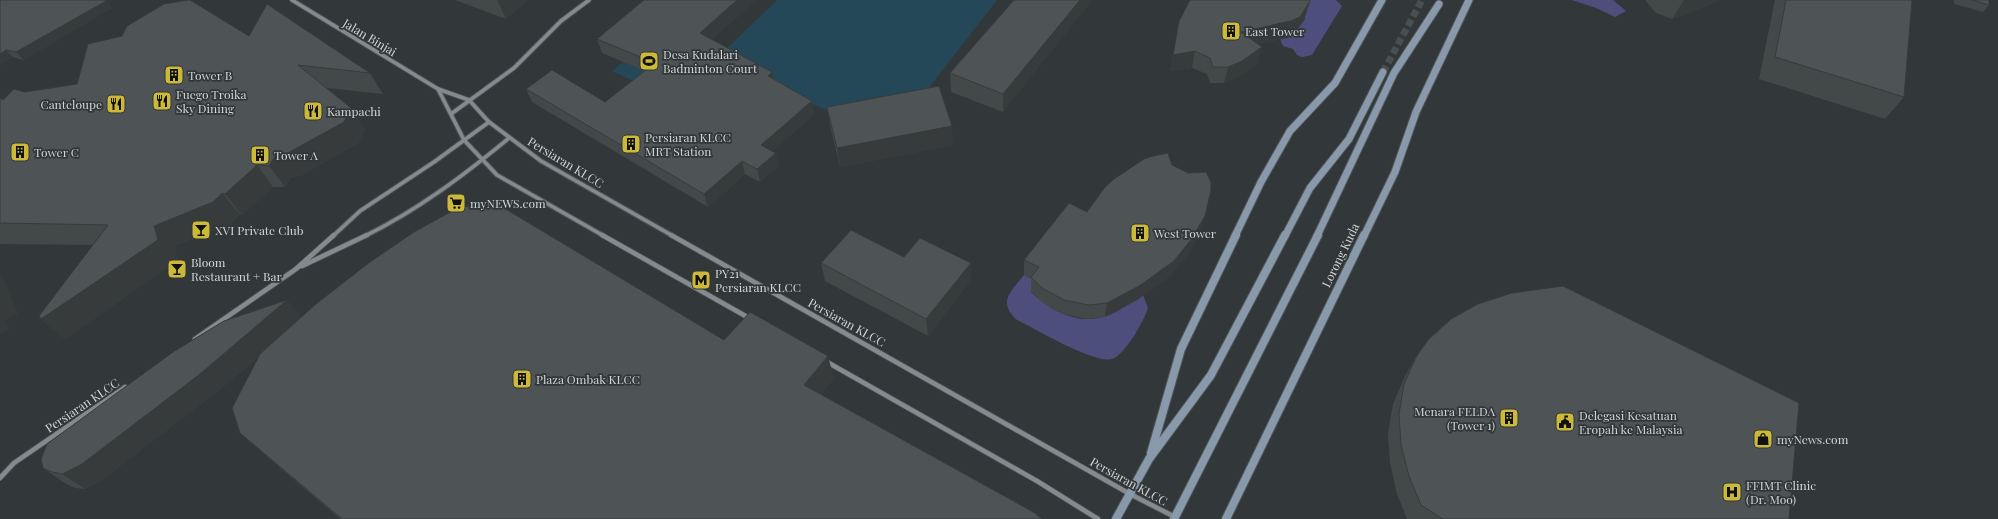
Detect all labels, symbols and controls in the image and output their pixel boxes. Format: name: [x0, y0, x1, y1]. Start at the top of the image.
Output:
street label: Jalan Binjai: [339, 14, 400, 60]
building icon: East Tower: [1220, 20, 1242, 42]
place label: East Tower: [1245, 23, 1305, 39]
place label: Desa Kudalari Badminton Court: [663, 46, 758, 76]
sports icon: Desa Kudalari Badminton Court: [638, 50, 660, 72]
building icon: Tower B: [163, 64, 185, 86]
place label: Tower B: [188, 67, 232, 83]
place label: Fuego Troika Sky Dining: [176, 86, 246, 116]
restaurant icon: Fuego Troika Sky Dining: [151, 90, 173, 112]
restaurant icon: Canteloupe: [105, 93, 127, 115]
place label: Canteloupe: [40, 96, 102, 112]
restaurant icon: Kampachi: [302, 100, 324, 122]
place label: Kampachi: [327, 103, 381, 119]
place label: Persiaran KLCC MRT Station: [645, 129, 731, 159]
street label: Persiaran KLCC: [525, 133, 607, 191]
building icon: Persiaran KLCC MRT Station: [620, 133, 642, 155]
building icon: Tower C: [9, 141, 31, 163]
place label: Tower C: [34, 144, 79, 160]
building icon: Tower A: [249, 144, 271, 166]
place label: Tower A: [274, 147, 318, 163]
supermarket icon: myNEWS.com: [445, 192, 467, 214]
place label: myNEWS.com: [470, 195, 546, 211]
bar icon: XVI Private Club: [190, 219, 212, 241]
street label: Lorong Kuda: [1318, 220, 1362, 290]
place label: XVI Private Club: [215, 222, 304, 238]
building icon: West Tower: [1129, 222, 1151, 244]
place label: West Tower: [1153, 225, 1217, 241]
place label: Bloom Restaurant + Bar: [191, 254, 282, 284]
bar icon: Bloom Restaurant + Bar: [166, 258, 188, 280]
place label: PY21 Persiaran KLCC: [715, 265, 801, 295]
metro station icon: PY21 Persiaran KLCC: [690, 269, 712, 291]
street label: Persiaran KLCC: [805, 294, 889, 350]
building icon: Plaza Ombak KLCC: [511, 368, 533, 390]
place label: Plaza Ombak KLCC: [536, 371, 640, 387]
street label: Persiaran KLCC: [42, 374, 122, 436]
place label: Menara FELDA (Tower 1): [1414, 403, 1495, 433]
building icon: Menara FELDA (Tower 1): [1498, 407, 1520, 429]
place label: Delegasi Kesatuan Eropah ke Malaysia: [1579, 407, 1682, 437]
public building icon: Delegasi Kesatuan Eropah ke Malaysia: [1554, 411, 1576, 433]
shop icon: myNews.com: [1752, 428, 1774, 450]
place label: myNews.com: [1777, 431, 1849, 447]
street label: Persiaran KLCC: [1087, 453, 1171, 509]
place label: FFIMT Clinic (Dr. Moo): [1746, 477, 1816, 507]
hospital icon: FFIMT Clinic (Dr. Moo): [1721, 481, 1743, 503]

